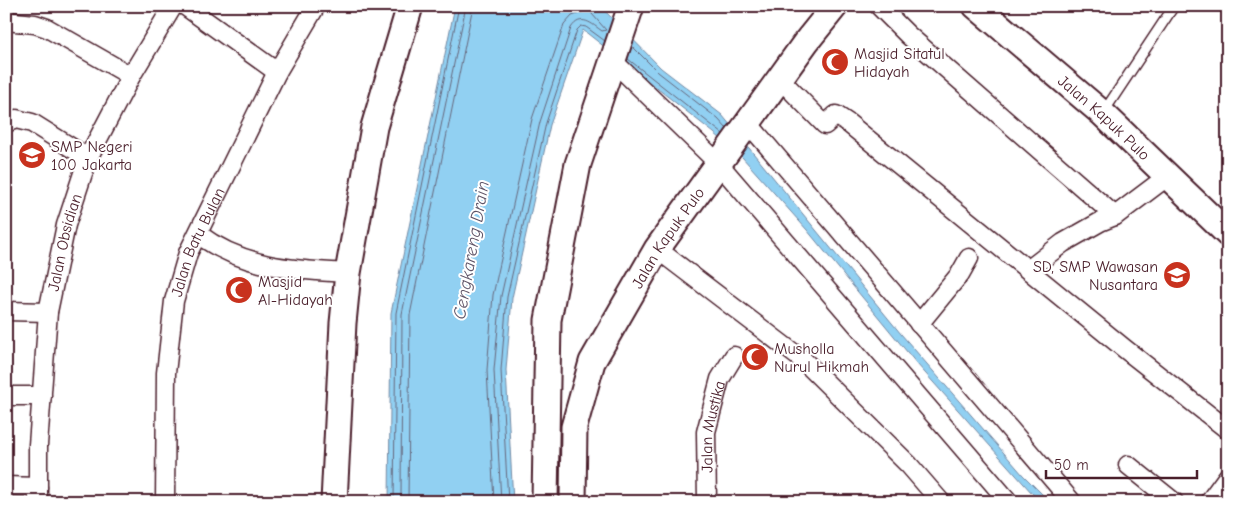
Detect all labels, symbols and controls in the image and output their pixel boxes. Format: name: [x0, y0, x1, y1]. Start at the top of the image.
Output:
place label: Masjid Sitatul Hidayah: [854, 45, 945, 81]
mosque icon: Masjid Sitatul Hidayah: [820, 47, 850, 77]
street label: Jalan Kapuk Pulo: [1054, 72, 1153, 164]
place label: SMP Negeri 100 Jakarta: [51, 138, 133, 174]
school or university icon: SMP Negeri 100 Jakarta: [17, 140, 47, 170]
water label: Cengkareng Drain: [449, 179, 494, 321]
street label: Jalan Kapuk Pulo: [628, 184, 708, 292]
street label: Jalan Batu Bulan: [168, 185, 229, 299]
street label: Jalan Obsidian: [45, 191, 86, 293]
place label: SD, SMP Wawasan Nusantara: [1033, 258, 1158, 294]
school or university icon: SD, SMP Wawasan Nusantara: [1162, 260, 1192, 290]
place label: Masjid Al-Hidayah: [258, 273, 333, 309]
mosque icon: Masjid Al-Hidayah: [224, 275, 254, 305]
place label: Musholla Nurul Hikmah: [774, 340, 869, 376]
mosque icon: Musholla Nurul Hikmah: [740, 342, 770, 372]
street label: Jalan Mustika: [698, 379, 729, 473]
scale bar: [1046, 448, 1198, 480]
text: 50 m: [1054, 456, 1089, 474]

